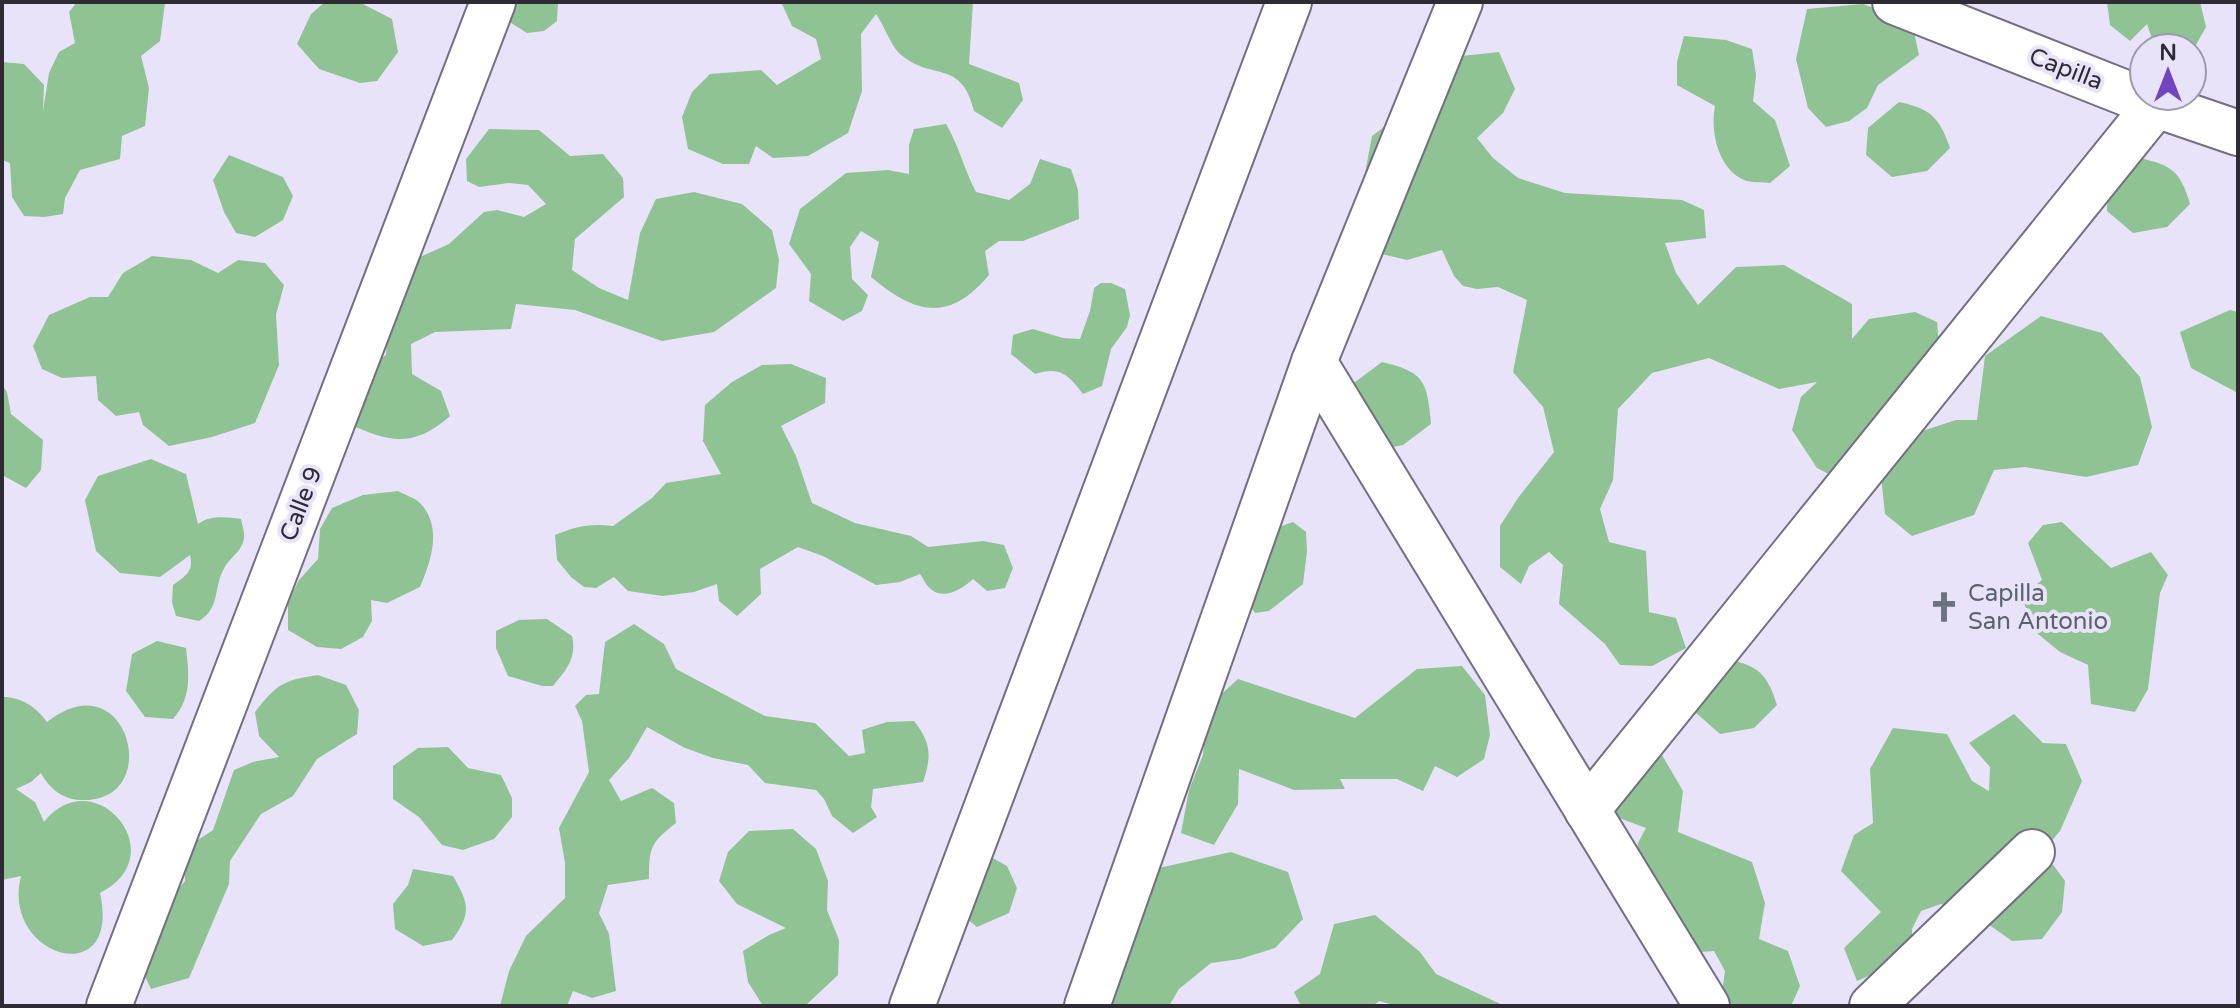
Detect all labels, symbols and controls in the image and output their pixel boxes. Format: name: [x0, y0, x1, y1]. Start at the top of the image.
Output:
north arrow: [2128, 32, 2208, 112]
text: N: [2159, 40, 2177, 66]
street label: Capilla: [2025, 42, 2107, 96]
street label: Calle 9: [274, 463, 328, 545]
place label: Capilla San Antonio: [1968, 579, 2108, 636]
church icon: Capilla San Antonio: [1927, 590, 1961, 624]

